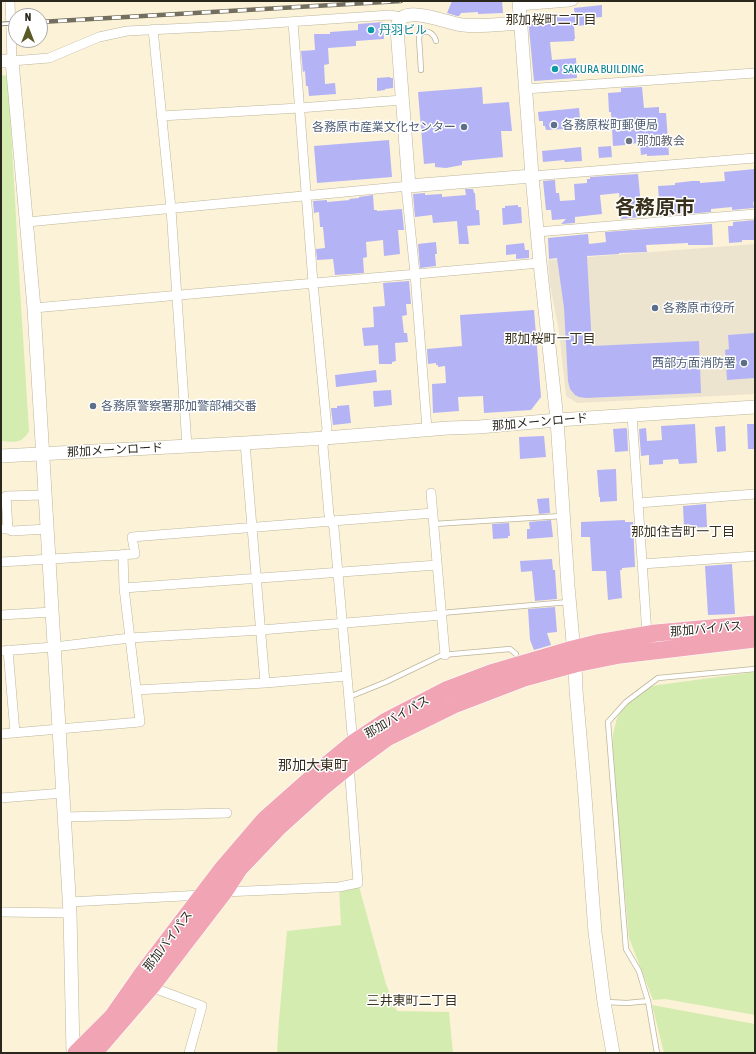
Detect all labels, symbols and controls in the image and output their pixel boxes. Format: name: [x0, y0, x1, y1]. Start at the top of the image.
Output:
north arrow: [8, 8, 48, 48]
text: N: [25, 11, 31, 23]
district label: 那加桜町二丁目: [506, 12, 596, 28]
place label: 丹羽ビル: [379, 23, 427, 37]
marker: 丹羽ビル: [366, 25, 376, 35]
place label: SAKURA BUILDING: [563, 62, 644, 76]
marker: SAKURA BUILDING: [550, 64, 560, 74]
place label: 各務原桜町郵便局: [562, 118, 658, 132]
place label: 各務原市産業文化センター: [312, 120, 456, 134]
marker: 各務原桜町郵便局: [549, 120, 559, 130]
marker: 各務原市産業文化センター: [459, 122, 469, 132]
place label: 那加教会: [637, 134, 685, 148]
marker: 那加教会: [624, 136, 634, 146]
district label: 各務原市: [615, 196, 695, 220]
place label: 各務原市役所: [663, 301, 735, 315]
marker: 各務原市役所: [650, 303, 660, 313]
district label: 那加桜町一丁目: [505, 331, 595, 347]
place label: 西部方面消防署: [652, 356, 736, 370]
marker: 西部方面消防署: [739, 358, 749, 368]
place label: 各務原警察署那加警部補交番: [101, 399, 257, 413]
marker: 各務原警察署那加警部補交番: [88, 401, 98, 411]
street label: 那加メーンロード: [492, 411, 588, 433]
street label: 那加メーンロード: [67, 440, 163, 460]
district label: 那加住吉町一丁目: [631, 524, 735, 540]
street label: 那加バイパス: [670, 619, 742, 639]
street label: 那加バイパス: [362, 693, 432, 741]
district label: 那加大東町: [278, 758, 348, 774]
street label: 那加バイパス: [141, 908, 195, 974]
district label: 三井東町二丁目: [367, 993, 457, 1009]

